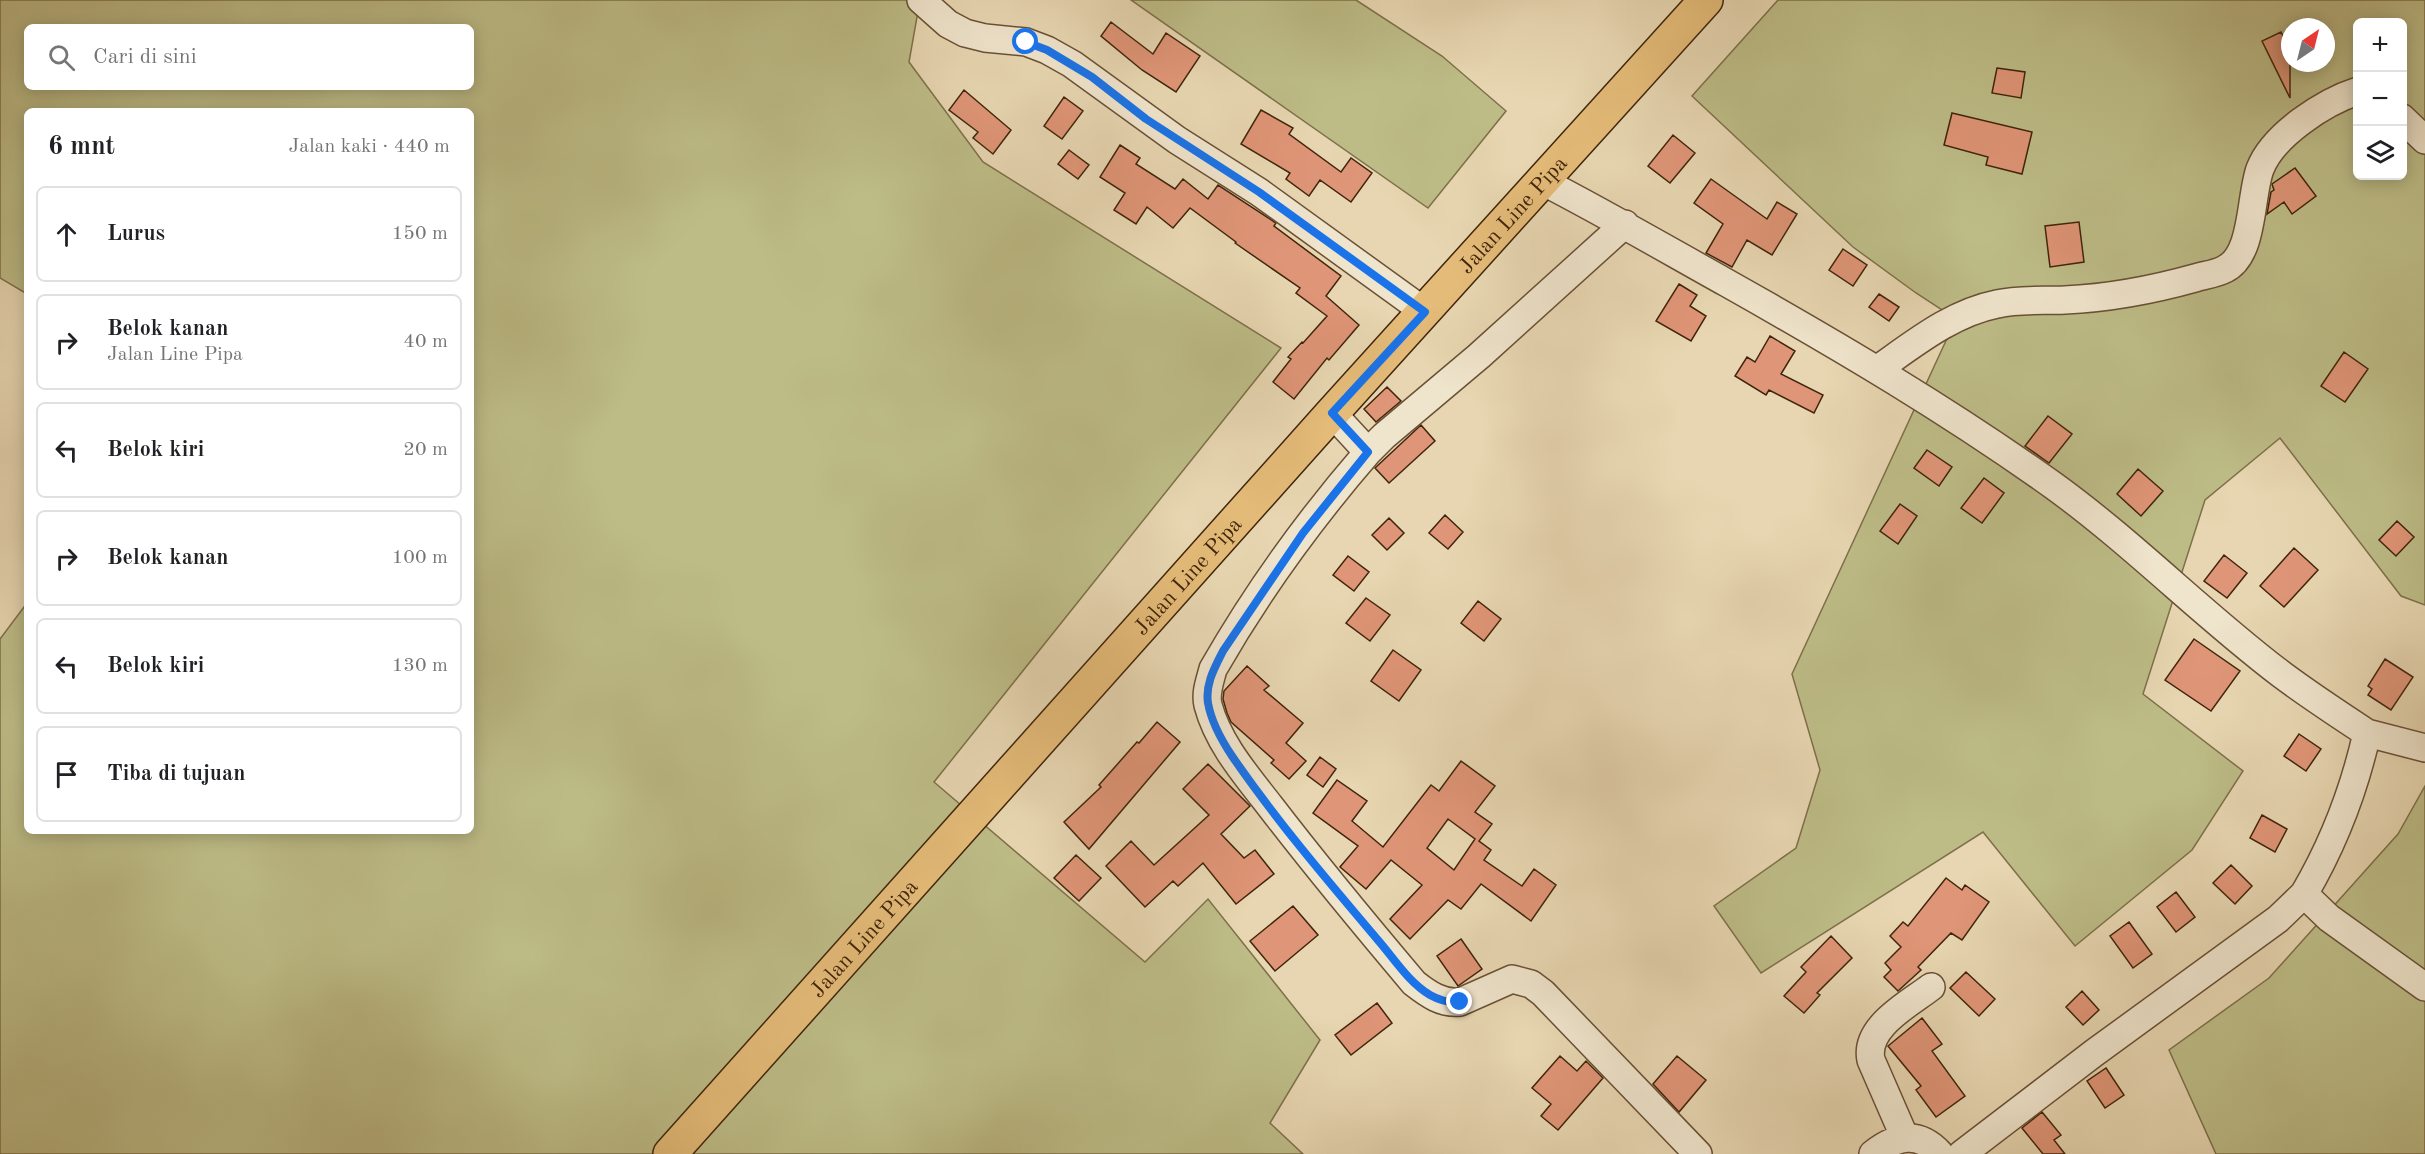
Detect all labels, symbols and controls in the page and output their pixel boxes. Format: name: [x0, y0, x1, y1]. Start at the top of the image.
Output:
north arrow: [2281, 18, 2335, 72]
map controls: [2353, 18, 2407, 180]
button: +: [2353, 18, 2407, 72]
search box: [24, 24, 474, 90]
route start: [1012, 28, 1038, 54]
icon: search: [45, 41, 78, 74]
text: Cari di sini: [93, 46, 197, 68]
button: −: [2353, 72, 2407, 126]
button: layers: [2353, 126, 2407, 180]
text: 6 mnt: [48, 134, 115, 160]
text: Jalan kaki · 440 m: [288, 137, 450, 157]
street label: Jalan Line Pipa: [1455, 152, 1572, 278]
icon: ahead: [50, 218, 83, 251]
text: Lurus: [107, 223, 165, 245]
text: 150 m: [392, 224, 448, 244]
text: Belok kanan: [107, 318, 229, 340]
icon: right: [50, 326, 83, 359]
text: 40 m: [403, 332, 448, 352]
text: Jalan Line Pipa: [107, 345, 243, 365]
icon: left: [50, 434, 83, 467]
text: Belok kiri: [107, 439, 204, 461]
text: 20 m: [403, 440, 448, 460]
street label: Jalan Line Pipa: [1130, 513, 1247, 640]
icon: right: [50, 542, 83, 575]
text: Belok kanan: [107, 547, 229, 569]
text: 100 m: [392, 548, 448, 568]
icon: left: [50, 650, 83, 683]
text: Belok kiri: [107, 655, 204, 677]
text: 130 m: [392, 656, 448, 676]
icon: arrive: [50, 758, 83, 791]
text: Tiba di tujuan: [107, 763, 245, 785]
street label: Jalan Line Pipa: [807, 876, 923, 1002]
route end: [1446, 988, 1472, 1014]

